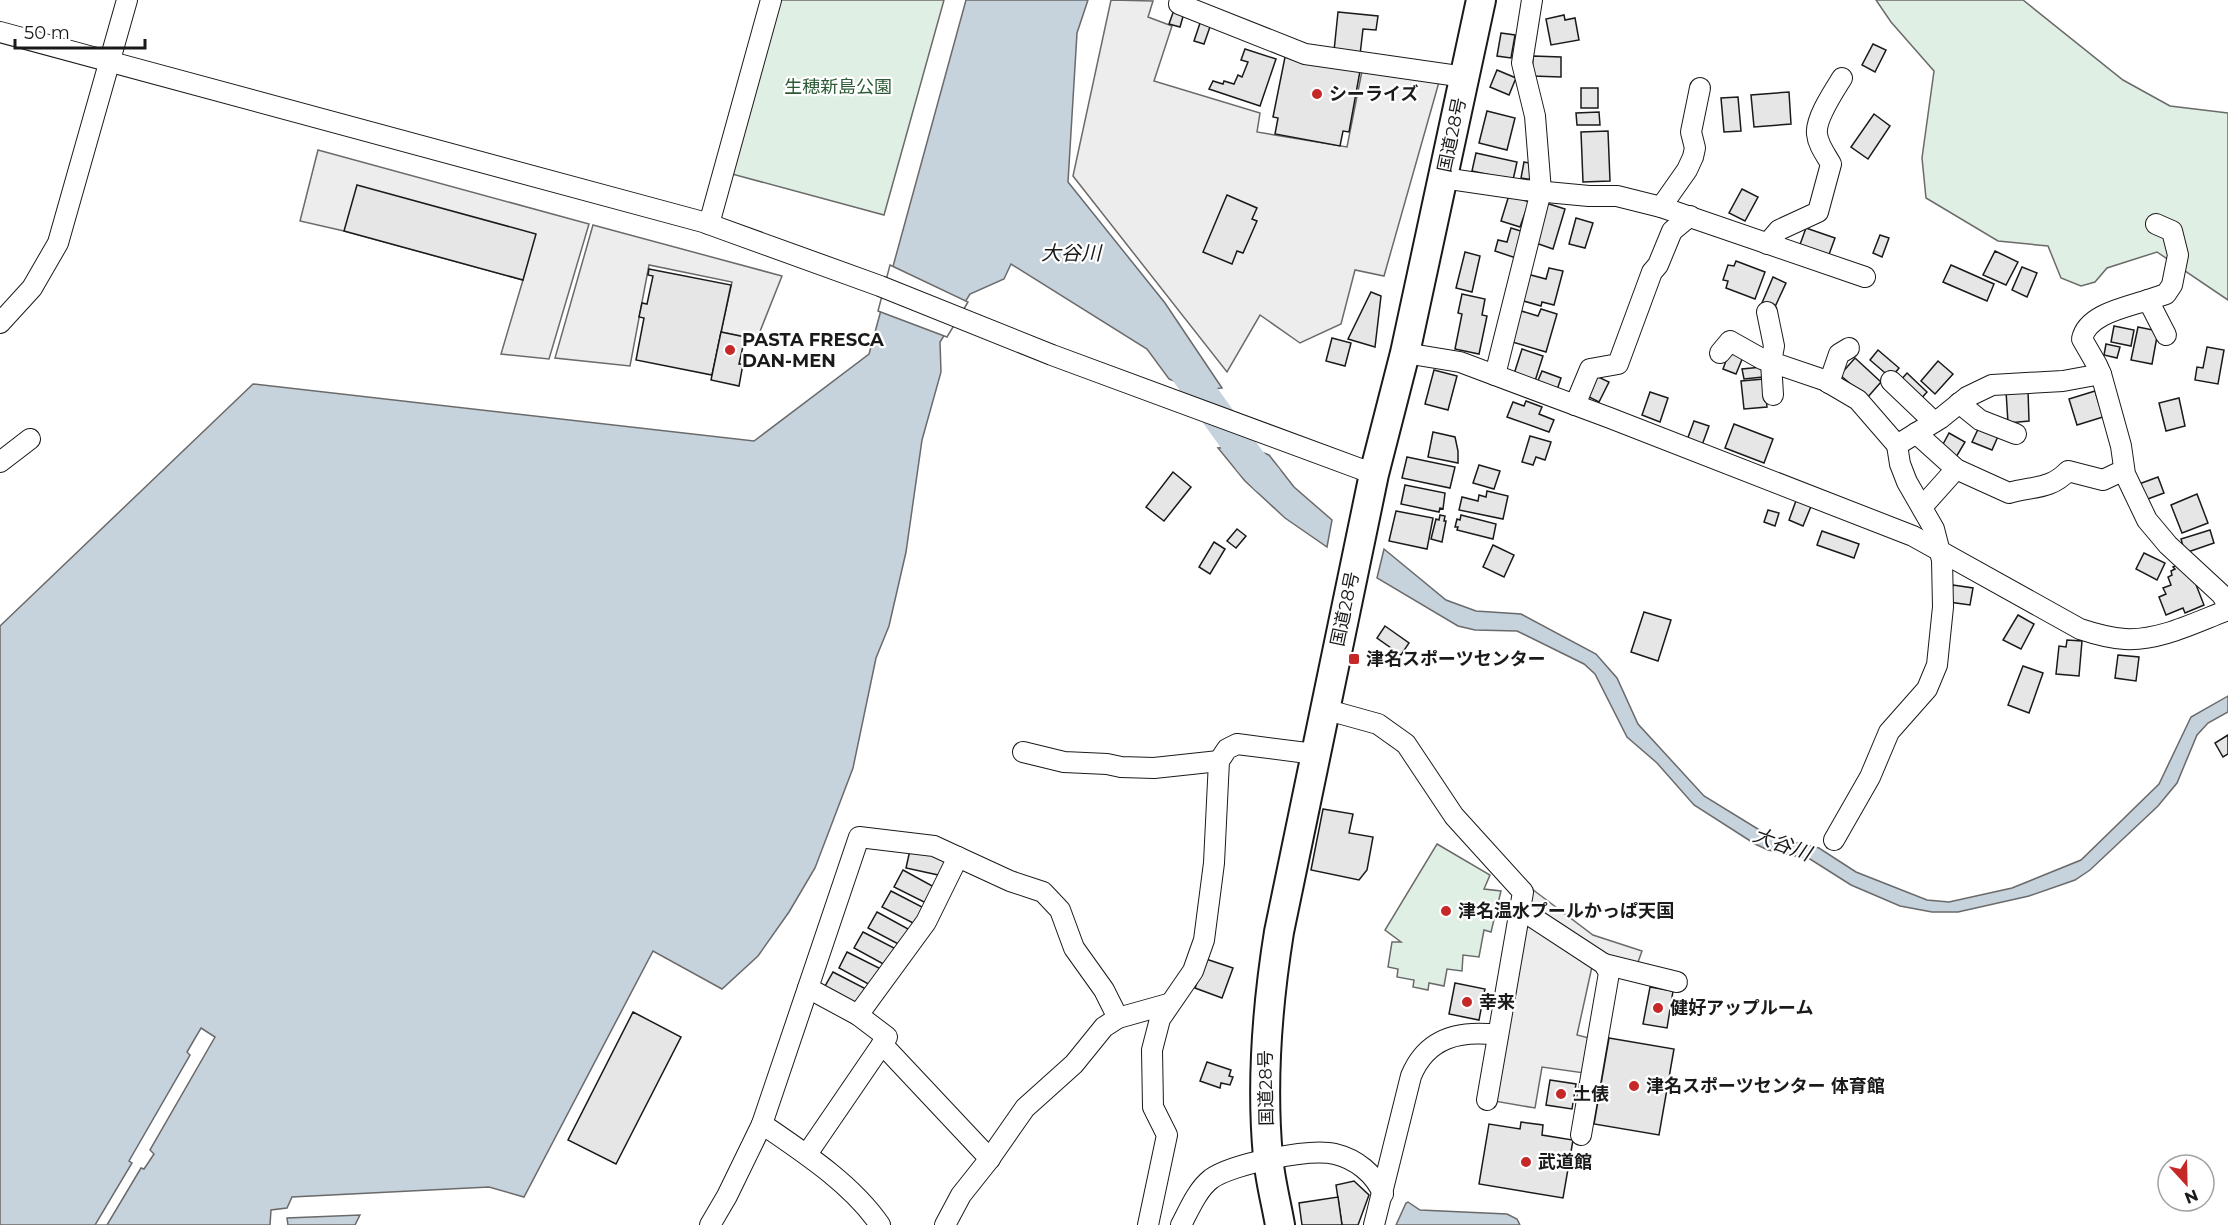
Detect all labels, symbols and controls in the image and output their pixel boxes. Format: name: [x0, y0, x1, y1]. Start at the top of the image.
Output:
scale bar: [15, 12, 146, 50]
text: 50 m: [24, 22, 70, 44]
park label: 生穂新島公園: [784, 76, 892, 98]
place label: シーライズ: [1329, 83, 1418, 105]
marker: シーライズ: [1310, 87, 1324, 101]
street label: 国道28号: [1433, 96, 1471, 174]
water label: 大谷川: [1041, 241, 1103, 265]
place label: PASTA FRESCA DAN-MEN: [742, 329, 884, 372]
marker: PASTA FRESCA DAN-MEN: [723, 343, 737, 357]
street label: 国道28号: [1326, 570, 1364, 648]
place label: 津名スポーツセンター: [1366, 648, 1546, 670]
marker: 津名スポーツセンター: [1347, 652, 1361, 666]
water label: 大谷川: [1750, 822, 1816, 866]
place label: 津名温水プールかっぱ天国: [1458, 900, 1674, 922]
marker: 津名温水プールかっぱ天国: [1439, 904, 1453, 918]
place label: 幸来: [1479, 991, 1515, 1013]
marker: 幸来: [1460, 995, 1474, 1009]
place label: 健好アップルーム: [1670, 997, 1813, 1019]
marker: 健好アップルーム: [1651, 1001, 1665, 1015]
street label: 国道28号: [1254, 1050, 1278, 1126]
place label: 津名スポーツセンター 体育館: [1646, 1075, 1885, 1097]
marker: 津名スポーツセンター 体育館: [1627, 1079, 1641, 1093]
place label: 土俵: [1573, 1083, 1609, 1105]
marker: 土俵: [1554, 1087, 1568, 1101]
place label: 武道館: [1538, 1151, 1592, 1173]
north arrow: [2156, 1153, 2216, 1213]
marker: 武道館: [1519, 1155, 1533, 1169]
text: N: [2182, 1185, 2201, 1208]

